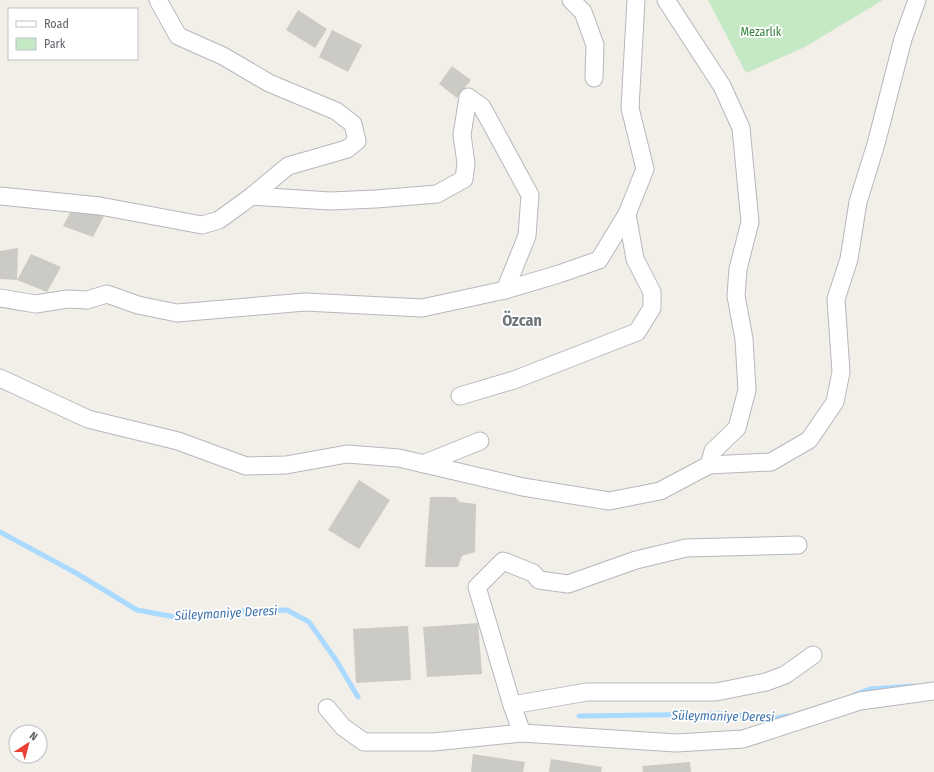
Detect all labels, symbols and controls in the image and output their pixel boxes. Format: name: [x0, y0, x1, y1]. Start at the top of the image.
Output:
legend: [8, 8, 138, 60]
text: Road: [44, 17, 69, 31]
park label: Mezarlık: [741, 25, 782, 39]
text: Park: [44, 37, 66, 51]
district label: Özcan: [502, 310, 542, 330]
water label: Süleymaniye Deresi: [173, 603, 278, 623]
water label: Süleymaniye Deresi: [670, 708, 775, 724]
north arrow: [8, 724, 48, 764]
text: N: [27, 729, 40, 744]

